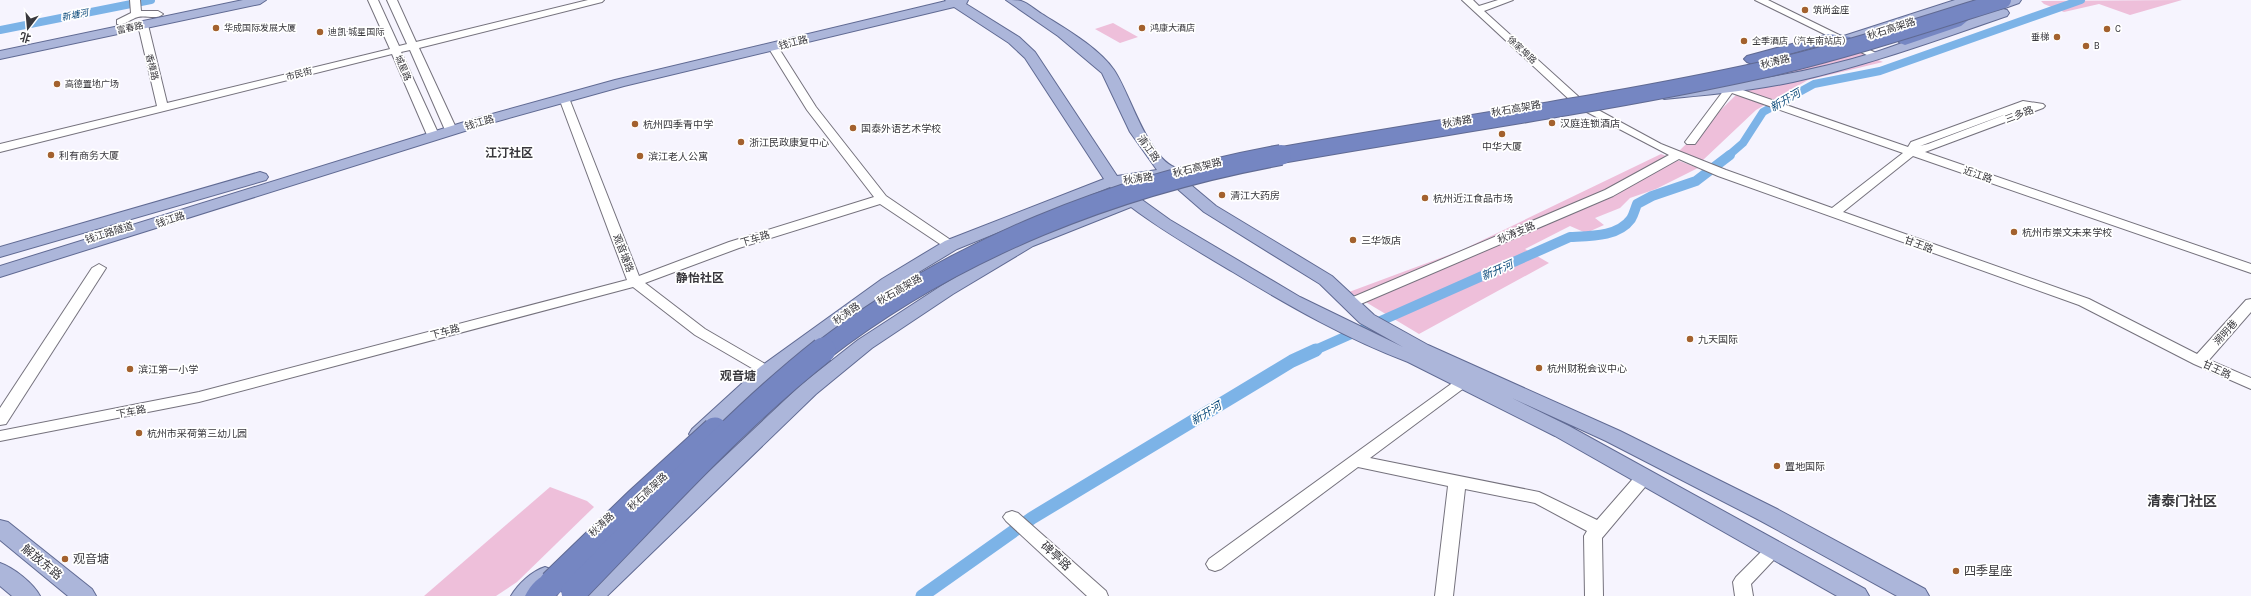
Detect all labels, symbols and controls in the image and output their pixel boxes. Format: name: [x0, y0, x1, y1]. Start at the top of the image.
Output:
marker: 筑尚金座: [1800, 5, 1810, 15]
place label: 筑尚金座: [1813, 5, 1849, 15]
water label: 新塘河: [61, 7, 91, 22]
north arrow: [8, 8, 48, 48]
street label: 秋石高架路: [1866, 16, 1917, 41]
street label: 富春路: [116, 20, 144, 36]
place label: 华成国际发展大厦: [224, 22, 296, 33]
marker: 华成国际发展大厦: [211, 23, 221, 33]
marker: 鸿康大酒店: [1137, 23, 1147, 33]
place label: 鸿康大酒店: [1150, 23, 1195, 33]
marker: C: [2102, 24, 2112, 34]
place label: C: [2115, 24, 2121, 34]
marker: 迪凯·城星国际: [315, 27, 325, 37]
place label: 迪凯·城星国际: [328, 27, 384, 37]
text: 北: [18, 29, 32, 45]
place label: 垂梯: [2031, 32, 2049, 42]
marker: 垂梯: [2052, 32, 2062, 42]
street label: 徐家埠路: [1505, 33, 1539, 66]
street label: 钱江路: [777, 34, 809, 51]
marker: 全季酒店（汽车南站店）: [1739, 36, 1749, 46]
place label: 全季酒店（汽车南站店）: [1752, 36, 1851, 46]
marker: B: [2081, 41, 2091, 51]
place label: B: [2094, 41, 2100, 51]
street label: 香樟路: [144, 52, 161, 81]
street label: 秋涛路: [1759, 53, 1791, 70]
street label: 城星路: [393, 54, 413, 82]
street label: 市民街: [285, 66, 313, 82]
place label: 高德置地广场: [65, 78, 119, 89]
marker: 高德置地广场: [52, 79, 62, 89]
water label: 新开河: [1768, 86, 1805, 114]
street label: 秋石高架路: [1491, 99, 1542, 118]
street label: 三多路: [2003, 104, 2035, 125]
street label: 钱江路: [463, 113, 495, 132]
street label: 秋涛路: [1441, 113, 1473, 130]
marker: 汉庭连锁酒店: [1547, 118, 1557, 128]
place label: 汉庭连锁酒店: [1560, 118, 1620, 129]
marker: 杭州四季青中学: [630, 119, 640, 129]
place label: 杭州四季青中学: [643, 119, 713, 130]
marker: 国泰外语艺术学校: [848, 123, 858, 133]
place label: 国泰外语艺术学校: [861, 123, 941, 134]
marker: 中华大厦: [1497, 129, 1507, 139]
street label: 清江路: [1135, 133, 1162, 164]
marker: 浙江民政康复中心: [736, 137, 746, 147]
place label: 浙江民政康复中心: [749, 137, 829, 148]
place label: 中华大厦: [1482, 141, 1522, 152]
district label: 江汀社区: [485, 146, 533, 160]
marker: 利有商务大厦: [46, 150, 56, 160]
place label: 利有商务大厦: [59, 150, 119, 161]
marker: 滨江老人公寓: [635, 151, 645, 161]
place label: 滨江老人公寓: [648, 151, 708, 162]
street label: 秋石高架路: [1172, 156, 1223, 179]
street label: 近江路: [1962, 164, 1994, 185]
street label: 秋涛路: [1122, 171, 1154, 186]
marker: 清江大药房: [1217, 190, 1227, 200]
place label: 清江大药房: [1230, 190, 1280, 201]
marker: 杭州近江食品市场: [1420, 193, 1430, 203]
place label: 杭州近江食品市场: [1433, 193, 1513, 204]
street label: 钱江路: [154, 210, 186, 229]
street label: 钱江路隧道: [84, 220, 135, 245]
street label: 秋涛支路: [1496, 220, 1537, 245]
marker: 杭州市崇文未来学校: [2009, 227, 2019, 237]
place label: 杭州市崇文未来学校: [2022, 227, 2112, 238]
street label: 下车路: [739, 229, 771, 248]
street label: 观音塘路: [611, 233, 636, 274]
street label: 甘王路: [1903, 234, 1935, 255]
marker: 三华饭店: [1348, 235, 1358, 245]
place label: 三华饭店: [1361, 235, 1401, 246]
water label: 新开河: [1479, 257, 1517, 283]
district label: 静怡社区: [676, 271, 724, 285]
street label: 秋石高架路: [875, 272, 924, 307]
street label: 秋涛路: [831, 300, 862, 327]
street label: 溯明巷: [2211, 318, 2239, 347]
street label: 下车路: [429, 322, 461, 341]
marker: 九天国际: [1685, 334, 1695, 344]
place label: 九天国际: [1698, 334, 1738, 345]
street label: 甘王路: [2201, 358, 2233, 381]
marker: 杭州财税会议中心: [1534, 363, 1544, 373]
place label: 杭州财税会议中心: [1547, 363, 1627, 374]
marker: 滨江第一小学: [125, 364, 135, 374]
place label: 滨江第一小学: [138, 364, 198, 375]
district label: 观音塘: [720, 369, 756, 383]
water label: 新开河: [1189, 398, 1225, 427]
street label: 下车路: [115, 403, 147, 420]
marker: 杭州市采荷第三幼儿园: [134, 428, 144, 438]
place label: 杭州市采荷第三幼儿园: [147, 428, 247, 439]
marker: 置地国际: [1772, 461, 1782, 471]
place label: 置地国际: [1785, 461, 1825, 472]
street label: 秋石高架路: [625, 470, 669, 512]
district label: 清泰门社区: [2147, 493, 2217, 509]
street label: 秋涛路: [587, 510, 616, 539]
street label: 碑亭路: [1038, 539, 1074, 573]
street label: 解放东路: [19, 541, 65, 583]
place label: 观音塘: [73, 552, 109, 566]
marker: 观音塘: [60, 554, 70, 564]
place label: 四季星座: [1964, 564, 2012, 578]
marker: 四季星座: [1951, 566, 1961, 576]

